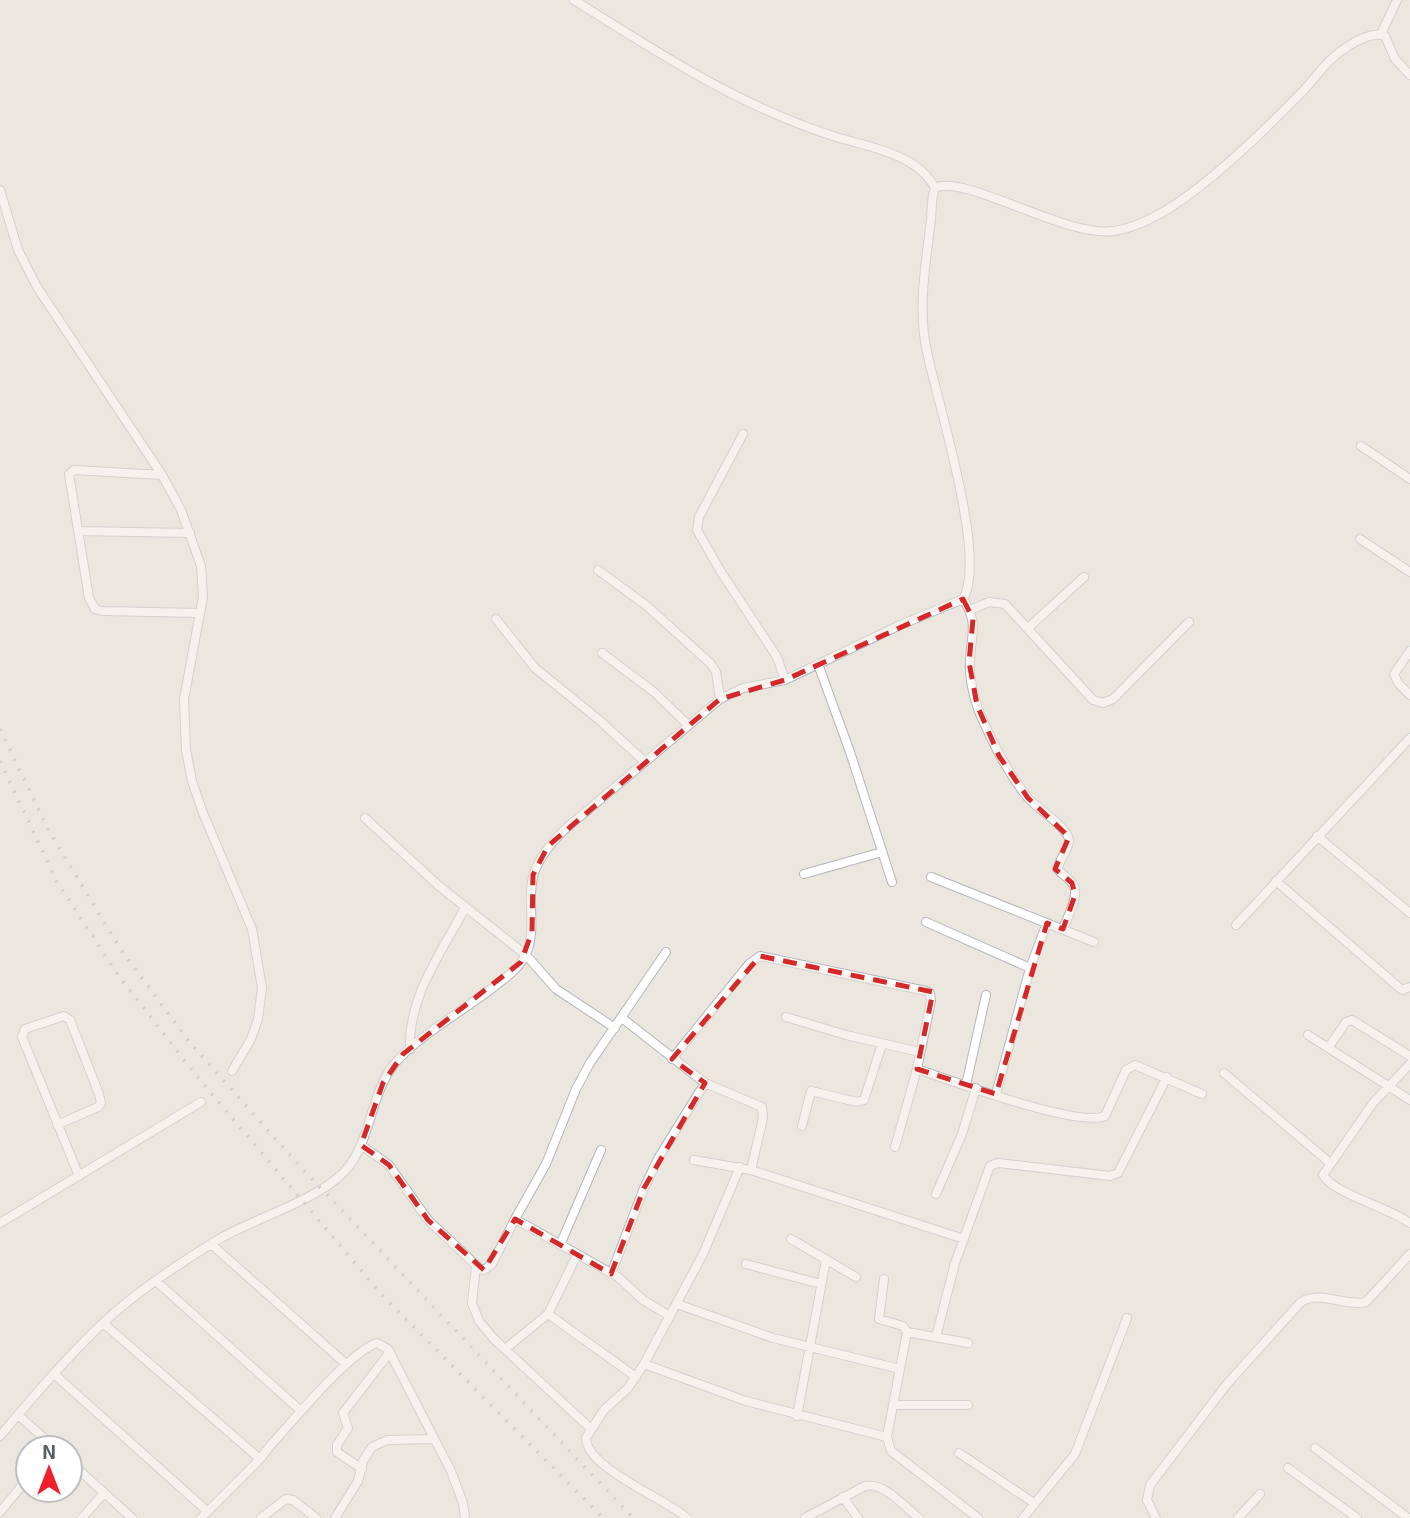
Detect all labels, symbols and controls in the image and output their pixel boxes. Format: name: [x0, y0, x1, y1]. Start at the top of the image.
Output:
north arrow: [14, 1434, 84, 1504]
text: N: [42, 1440, 56, 1463]

